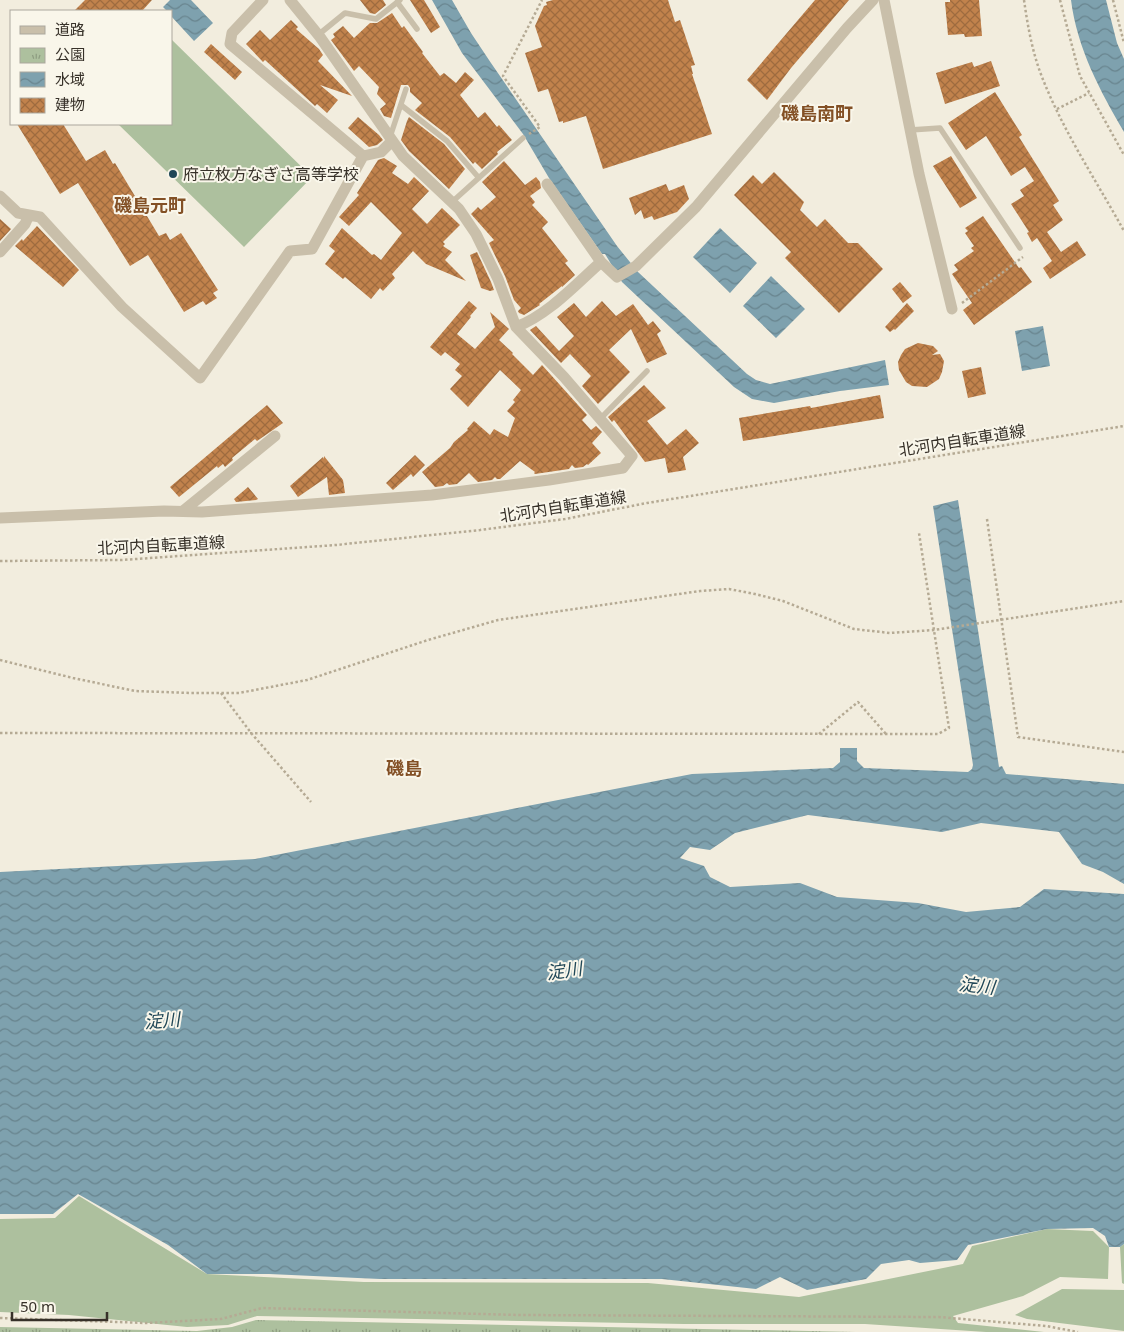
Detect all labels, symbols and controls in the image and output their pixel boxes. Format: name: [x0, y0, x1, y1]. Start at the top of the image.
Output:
legend: [10, 10, 172, 125]
text: 道路: [55, 19, 85, 39]
text: 公園: [55, 44, 85, 64]
text: 水域: [55, 69, 85, 89]
text: 建物: [55, 94, 85, 114]
district label: 磯島南町: [781, 101, 853, 125]
place label: 府立枚方なぎさ高等学校: [183, 163, 359, 185]
marker: 府立枚方なぎさ高等学校: [167, 168, 179, 180]
district label: 磯島元町: [114, 193, 186, 217]
street label: 北河内自転車道線: [897, 419, 1027, 461]
street label: 北河内自転車道線: [498, 485, 628, 527]
street label: 北河内自転車道線: [97, 531, 225, 559]
district label: 磯島: [386, 756, 422, 780]
water label: 淀川: [545, 955, 585, 984]
water label: 淀川: [958, 971, 998, 999]
water label: 淀川: [143, 1006, 183, 1034]
scale bar: [12, 1290, 108, 1322]
text: 50 m: [20, 1296, 55, 1316]

